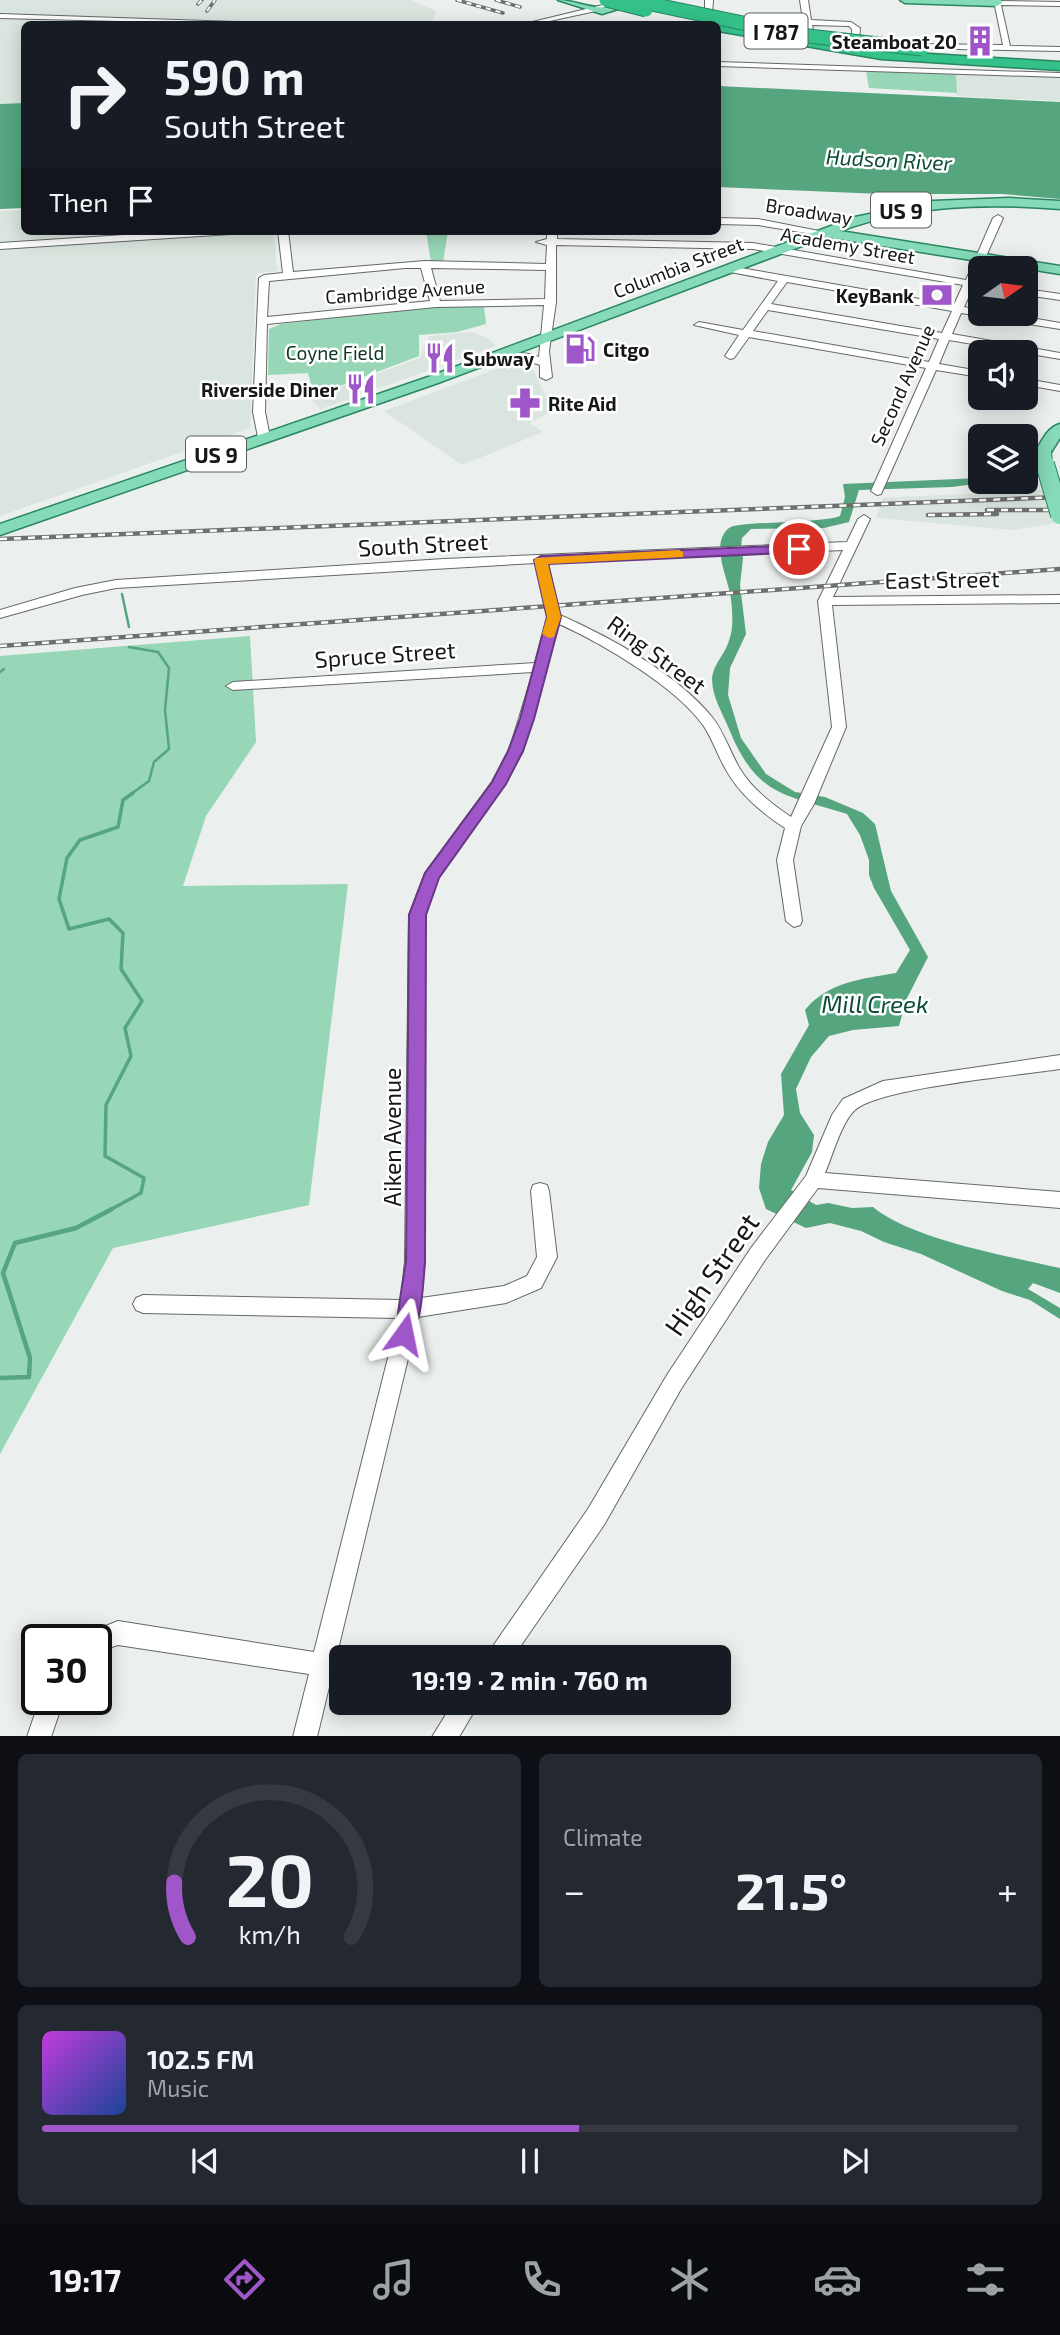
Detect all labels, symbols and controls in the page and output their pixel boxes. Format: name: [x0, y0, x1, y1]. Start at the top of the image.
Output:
road number: I 787: [744, 14, 808, 48]
building icon: Steamboat 20: [963, 24, 997, 58]
place label: Steamboat 20: [832, 30, 957, 53]
text: 590 m: [164, 46, 305, 105]
icon: right: [49, 49, 140, 140]
text: South Street: [164, 106, 345, 144]
water label: Hudson River: [825, 143, 953, 175]
icon: arrive: [122, 182, 160, 220]
text: Then: [49, 186, 108, 217]
road number: US 9: [871, 192, 931, 228]
street label: Broadway: [764, 193, 854, 229]
street label: Academy Street: [779, 222, 917, 268]
street label: Columbia Street: [610, 232, 746, 302]
north arrow: [968, 256, 1038, 326]
map controls: [968, 256, 1038, 494]
street label: Cambridge Avenue: [324, 274, 486, 308]
bank icon: KeyBank: [920, 278, 954, 312]
place label: KeyBank: [836, 284, 914, 308]
street label: Second Avenue: [865, 321, 939, 449]
fuel station icon: Citgo: [563, 332, 597, 366]
place label: Citgo: [603, 338, 649, 361]
button: sound: [968, 340, 1038, 410]
park label: Coyne Field: [286, 341, 384, 364]
restaurant icon: Subway: [423, 341, 457, 375]
place label: Subway: [463, 347, 534, 371]
restaurant icon: Riverside Diner: [344, 372, 378, 406]
place label: Riverside Diner: [201, 378, 338, 401]
pharmacy icon: Rite Aid: [508, 386, 542, 420]
place label: Rite Aid: [548, 392, 617, 415]
button: layers: [968, 424, 1038, 494]
road number: US 9: [186, 436, 246, 472]
pin: [769, 519, 829, 579]
street label: South Street: [357, 527, 489, 561]
icon: arrive: [780, 530, 818, 568]
street label: East Street: [884, 564, 1000, 594]
street label: Ring Street: [602, 609, 712, 699]
street label: Spruce Street: [314, 635, 457, 673]
water label: Mill Creek: [822, 989, 928, 1018]
street label: Aiken Avenue: [378, 1068, 406, 1206]
street label: High Street: [656, 1206, 766, 1342]
position arrow: [367, 1297, 441, 1371]
speed limit sign: 30: [21, 1624, 112, 1715]
text: 19:19 · 2 min · 760 m: [412, 1664, 648, 1695]
text: Climate: [563, 1823, 643, 1851]
text: 20: [225, 1834, 314, 1922]
text: 21.5°: [735, 1858, 847, 1920]
text: −: [563, 1867, 585, 1913]
text: +: [997, 1867, 1018, 1913]
text: km/h: [238, 1918, 301, 1948]
text: 102.5 FM: [147, 2043, 254, 2074]
text: Music: [147, 2074, 209, 2102]
icon: previous: [186, 2142, 224, 2180]
icon: pause: [511, 2142, 549, 2180]
icon: next: [836, 2142, 874, 2180]
icon: directions: [220, 2255, 269, 2304]
icon: music: [369, 2255, 418, 2304]
icon: phone: [517, 2255, 566, 2304]
icon: climate: [665, 2255, 714, 2304]
icon: car: [813, 2255, 862, 2304]
icon: filters: [961, 2255, 1010, 2304]
text: 19:17: [50, 2260, 121, 2298]

